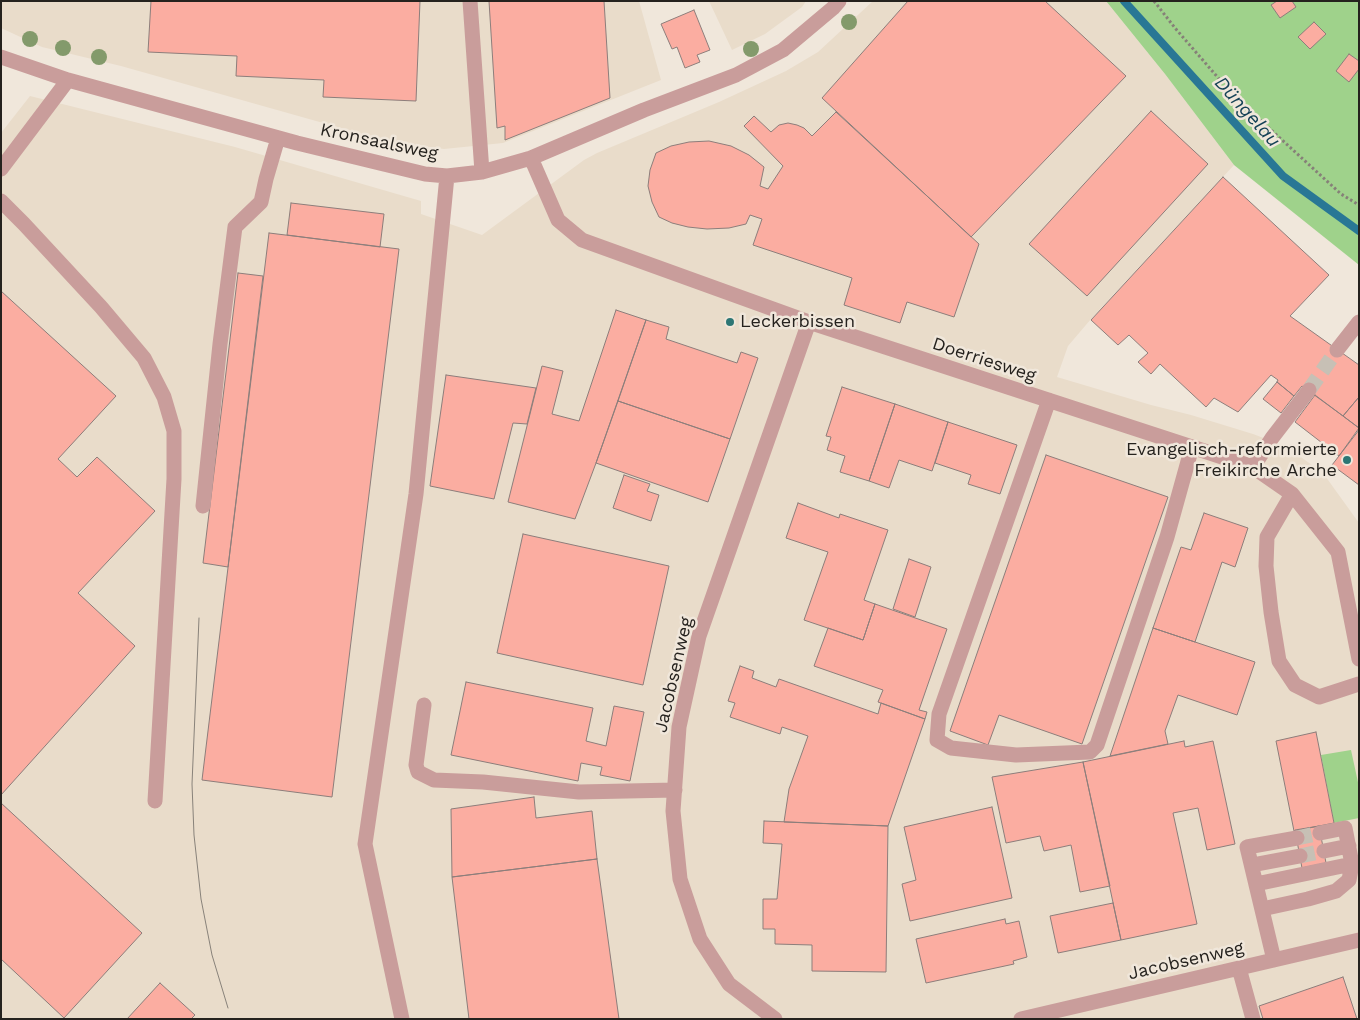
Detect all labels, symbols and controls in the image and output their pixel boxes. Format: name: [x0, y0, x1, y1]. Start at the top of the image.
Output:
water label: Düngelau: [1209, 72, 1285, 152]
street label: Kronsaalsweg: [318, 119, 440, 165]
place label: Leckerbissen: [740, 311, 855, 333]
marker: Leckerbissen: [724, 316, 736, 328]
street label: Doerriesweg: [929, 333, 1039, 387]
place label: Evangelisch-reformierte Freikirche Arche: [1126, 439, 1337, 482]
marker: Evangelisch-reformierte Freikirche Arche: [1341, 454, 1353, 466]
street label: Jacobsenweg: [650, 615, 698, 735]
street label: Jacobsenweg: [1126, 937, 1246, 985]

